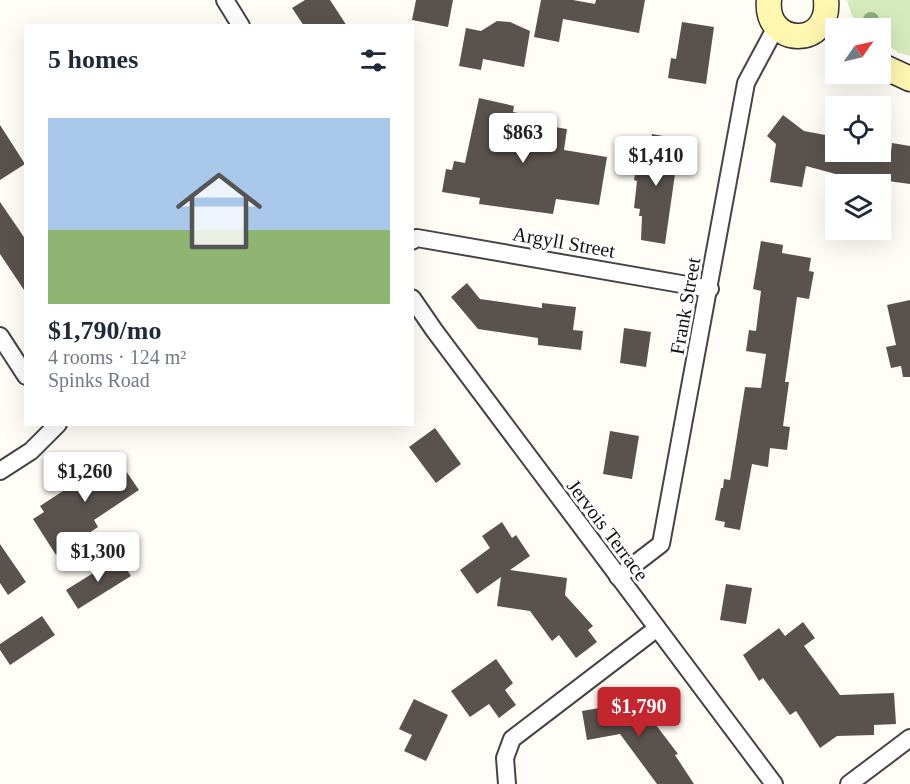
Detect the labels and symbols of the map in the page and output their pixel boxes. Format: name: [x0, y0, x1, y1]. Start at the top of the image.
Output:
north arrow: [825, 18, 891, 84]
pin: $863: [487, 113, 559, 164]
pin: $1,410: [607, 136, 705, 187]
street label: Argyll Street: [511, 222, 617, 263]
street label: Frank Street: [666, 255, 704, 356]
pin: $1,260: [36, 452, 134, 503]
street label: Jervois Terrace: [563, 475, 653, 585]
pin: $1,300: [49, 532, 147, 583]
pin: $1,790: [590, 687, 688, 738]

